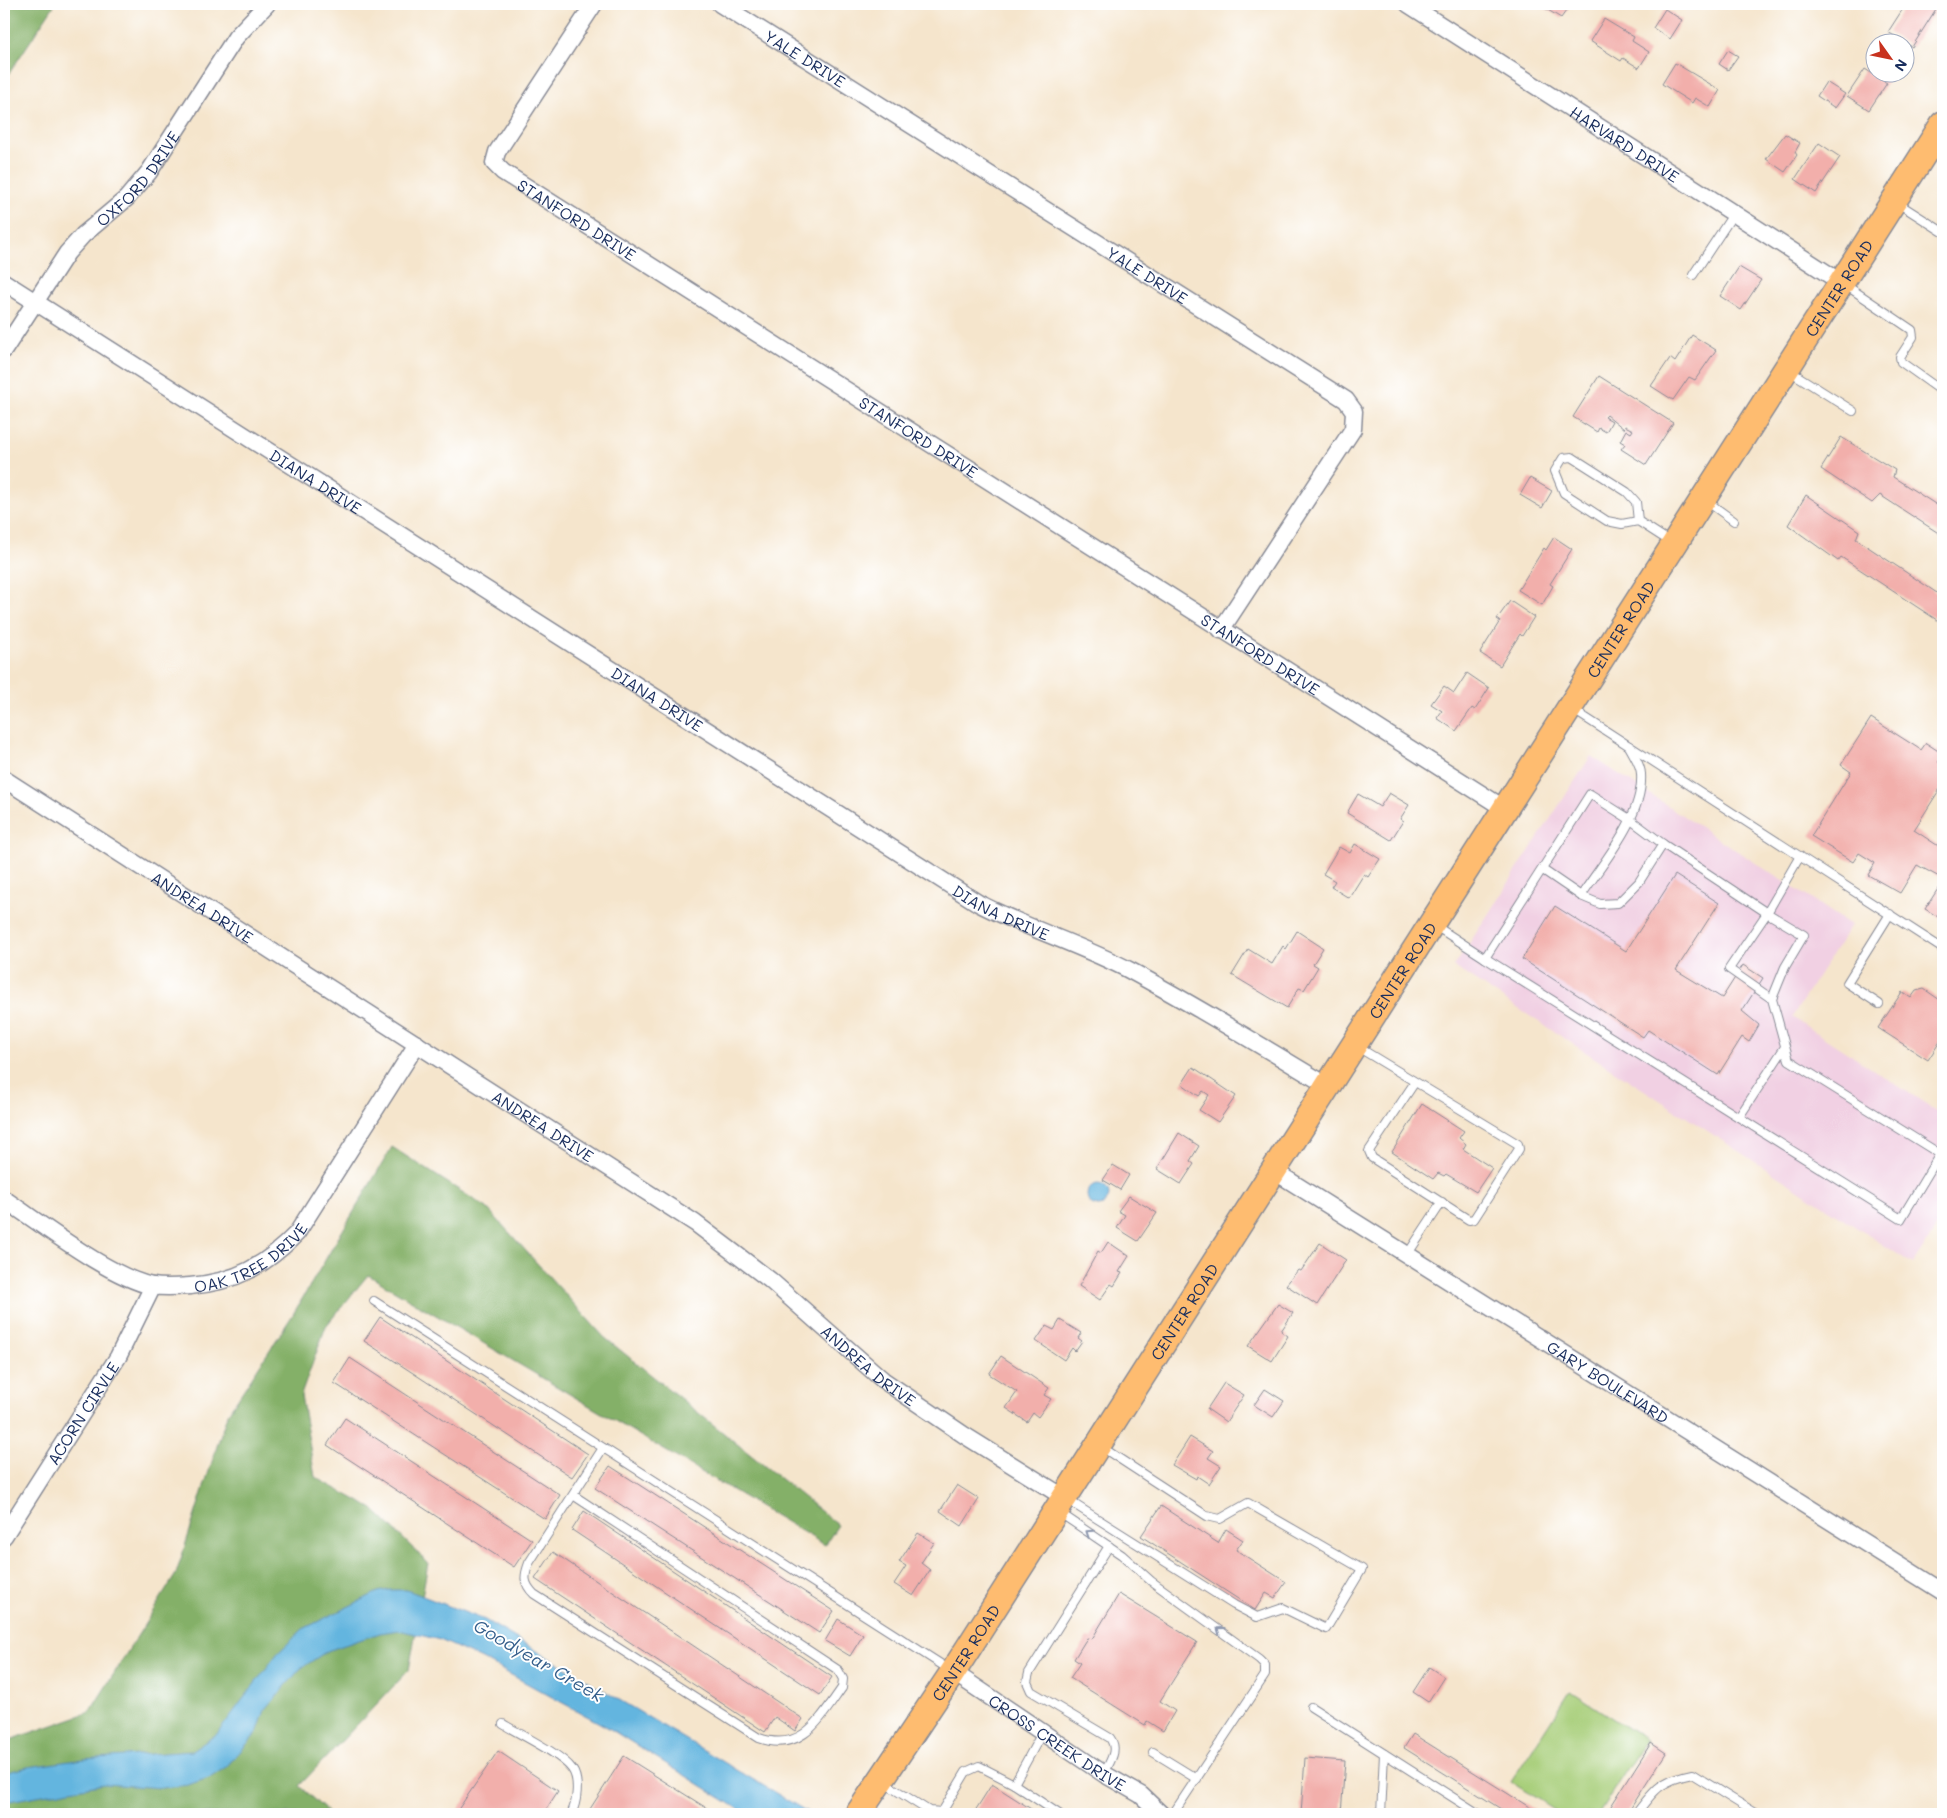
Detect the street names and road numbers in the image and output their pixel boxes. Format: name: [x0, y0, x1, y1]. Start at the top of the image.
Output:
street label: YALE DRIVE: [761, 25, 850, 91]
street label: HARVARD DRIVE: [1566, 101, 1684, 186]
street label: OXFORD DRIVE: [91, 127, 183, 230]
street label: STANFORD DRIVE: [514, 174, 640, 265]
street label: CENTER ROAD: [1800, 235, 1877, 340]
street label: YALE DRIVE: [1103, 241, 1192, 308]
street label: STANFORD DRIVE: [856, 391, 982, 482]
street label: DIANA DRIVE: [266, 444, 366, 518]
street label: CENTER ROAD: [1581, 577, 1659, 681]
street label: STANFORD DRIVE: [1197, 608, 1324, 699]
street label: DIANA DRIVE: [608, 662, 707, 736]
street label: ANDREA DRIVE: [148, 866, 258, 947]
street label: DIANA DRIVE: [949, 879, 1053, 944]
street label: CENTER ROAD: [1363, 918, 1441, 1022]
street label: ANDREA DRIVE: [488, 1085, 598, 1166]
street label: OAK TREE DRIVE: [193, 1219, 311, 1296]
street label: CENTER ROAD: [1145, 1259, 1222, 1364]
street label: ANDREA DRIVE: [817, 1320, 920, 1410]
street label: GARY BOULEVARD: [1543, 1335, 1673, 1428]
street label: ACORN CIRVLE: [42, 1357, 123, 1468]
street label: CENTER ROAD: [926, 1600, 1004, 1705]
street label: CROSS CREEK DRIVE: [985, 1689, 1130, 1795]

